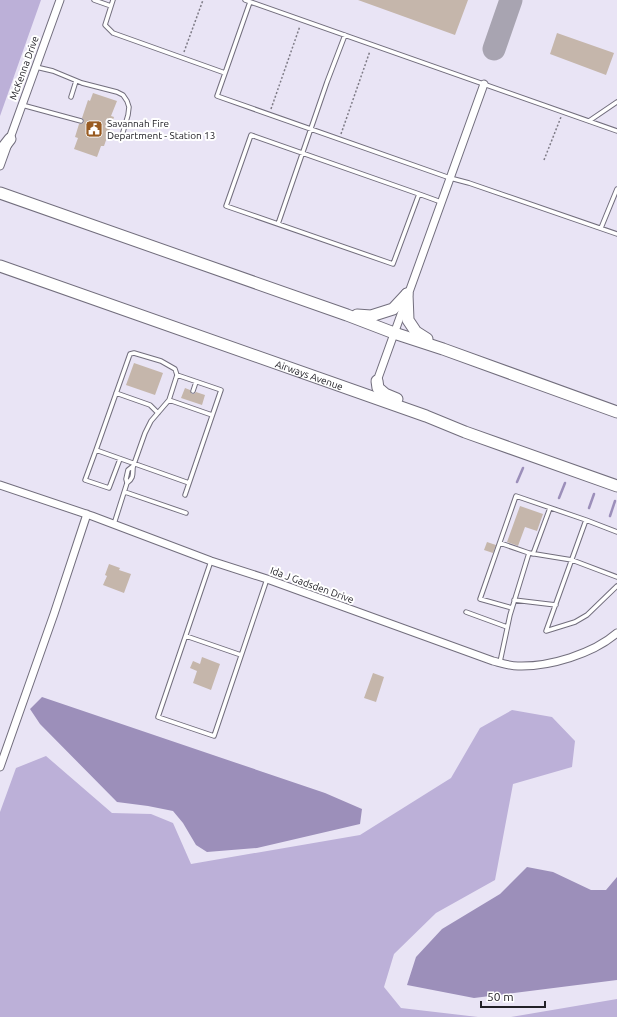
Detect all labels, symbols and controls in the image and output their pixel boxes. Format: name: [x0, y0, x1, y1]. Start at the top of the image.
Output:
street label: McKenna Drive: [7, 34, 41, 102]
place label: Savannah Fire Department - Station 13: [107, 118, 215, 141]
public building icon: Savannah Fire Department - Station 13: [84, 119, 104, 139]
street label: Airways Avenue: [274, 358, 345, 392]
street label: Ida J Gadsden Drive: [269, 565, 355, 605]
scale bar: [481, 983, 545, 1009]
text: 50 m: [487, 990, 514, 1003]

